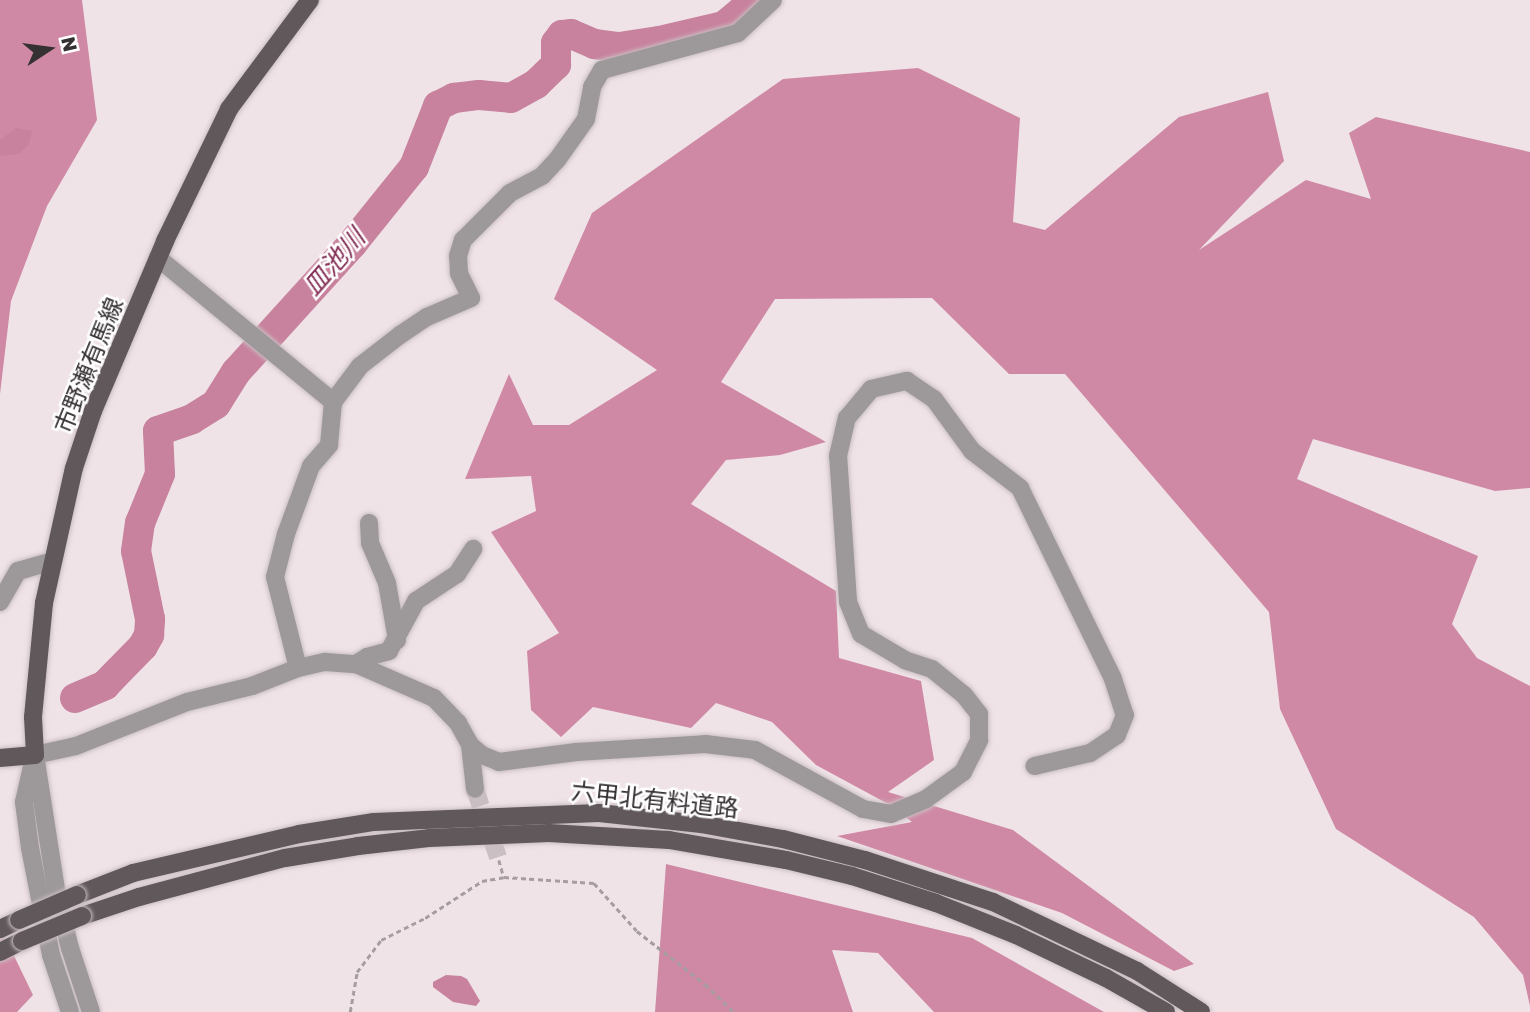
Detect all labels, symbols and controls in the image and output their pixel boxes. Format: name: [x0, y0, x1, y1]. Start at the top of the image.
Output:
north arrow: [14, 14, 84, 84]
text: N: [57, 35, 83, 54]
water label: 皿池川: [297, 222, 371, 302]
street label: 市野瀬有馬線: [48, 293, 128, 437]
street label: 六甲北有料道路: [570, 776, 740, 822]

